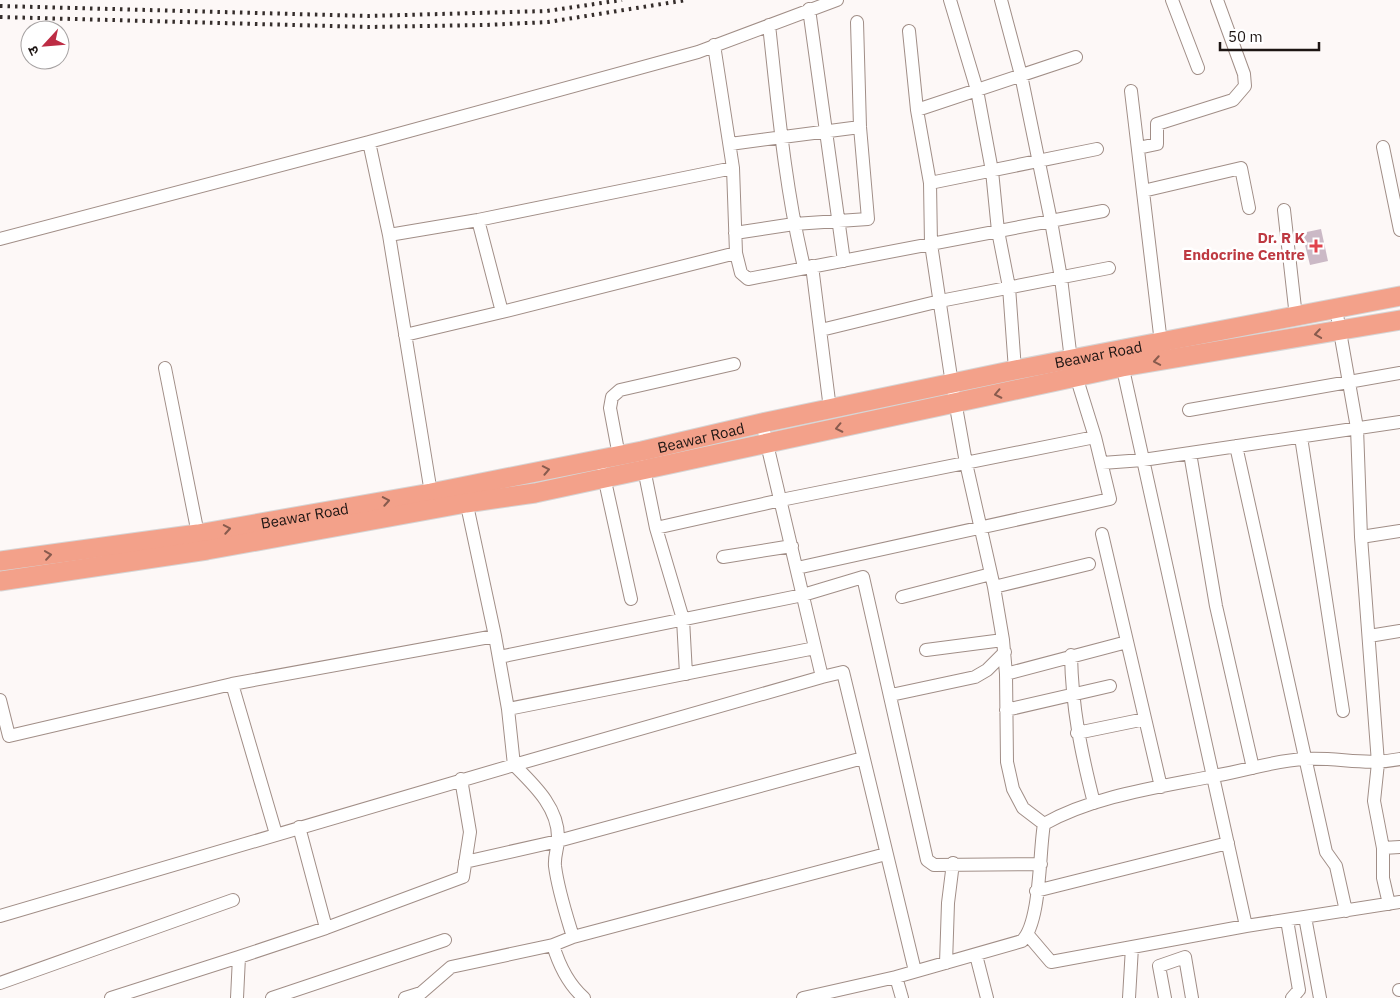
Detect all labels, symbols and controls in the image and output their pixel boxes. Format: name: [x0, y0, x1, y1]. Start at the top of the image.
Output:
north arrow: [20, 20, 70, 70]
scale bar: [1220, 20, 1319, 52]
text: 50 m: [1228, 27, 1263, 46]
text: उ: [23, 42, 43, 58]
place label: Dr. R K Endocrine Centre: [1183, 228, 1306, 264]
marker: Dr. R K Endocrine Centre: [1309, 239, 1323, 253]
one-way arrow: [1313, 329, 1322, 339]
street label: Beawar Road: [1053, 336, 1144, 372]
one-way arrow: [1153, 355, 1161, 366]
one-way arrow: [994, 388, 1003, 398]
street label: Beawar Road: [655, 418, 746, 457]
one-way arrow: [835, 422, 844, 433]
one-way arrow: [542, 465, 550, 476]
one-way arrow: [382, 496, 391, 506]
street label: Beawar Road: [259, 498, 350, 532]
one-way arrow: [222, 525, 231, 535]
one-way arrow: [44, 550, 53, 560]

